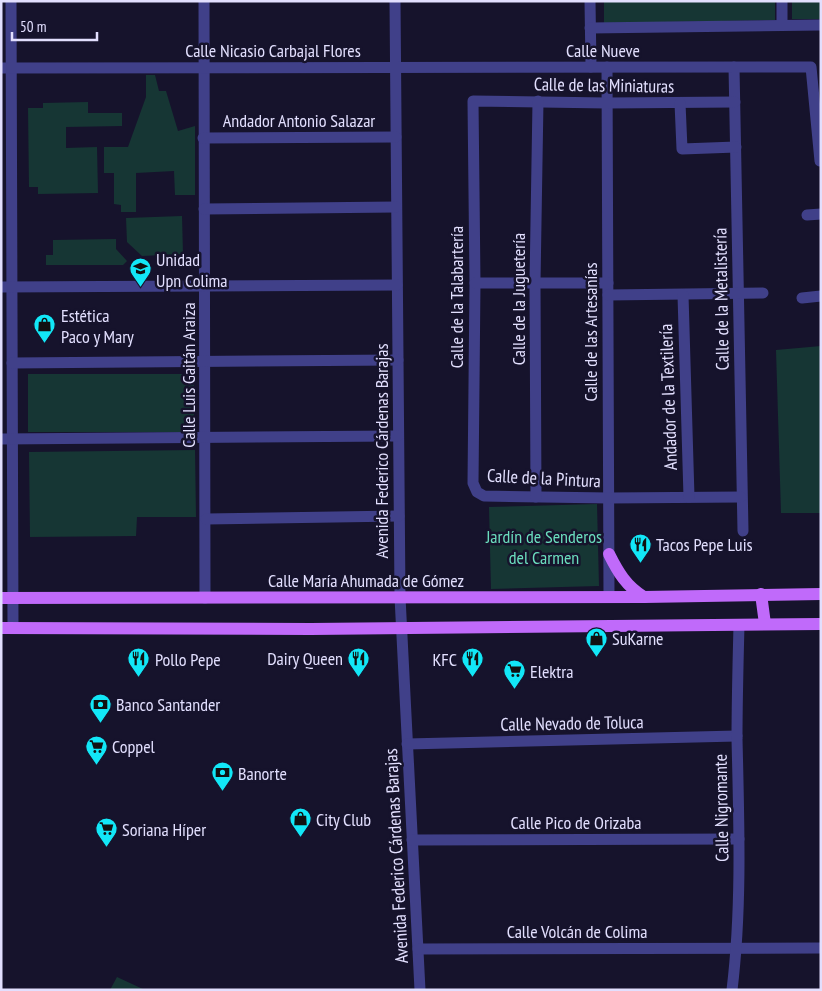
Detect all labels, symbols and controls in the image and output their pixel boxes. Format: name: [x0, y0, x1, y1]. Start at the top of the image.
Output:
scale bar: [12, 10, 98, 42]
text: 50 m: [20, 17, 46, 36]
street label: Calle Nicasio Carbajal Flores: [185, 39, 361, 62]
street label: Calle Nueve: [566, 39, 640, 62]
street label: Calle de las Miniaturas: [534, 72, 674, 98]
street label: Andador Antonio Salazar: [223, 109, 375, 132]
street label: Calle de la Talabartería: [445, 226, 468, 368]
street label: Calle de la Metalistería: [708, 227, 734, 371]
street label: Calle de la Juguetería: [507, 233, 530, 365]
place label: Unidad Upn Colima: [156, 248, 227, 292]
school or university icon: Unidad Upn Colima: [128, 257, 152, 288]
street label: Calle de las Artesanías: [579, 262, 602, 402]
street label: Calle Luis Gaitán Araiza: [177, 302, 200, 448]
place label: Estética Paco y Mary: [61, 304, 134, 348]
shop icon: Estética Paco y Mary: [33, 313, 57, 344]
street label: Andador de la Textilería: [654, 323, 682, 471]
street label: Avenida Federico Cárdenas Barajas: [370, 343, 393, 559]
street label: Calle de la Pintura: [487, 464, 601, 492]
park label: Jardín de Senderos del Carmen: [485, 525, 602, 569]
restaurant icon: Tacos Pepe Luis: [628, 532, 652, 563]
place label: Tacos Pepe Luis: [656, 533, 753, 556]
street label: Calle María Ahumada de Gómez: [268, 569, 464, 592]
shop icon: SuKarne: [584, 626, 608, 657]
place label: SuKarne: [612, 627, 663, 650]
restaurant icon: Dairy Queen: [347, 646, 371, 677]
restaurant icon: Pollo Pepe: [127, 647, 151, 678]
place label: Dairy Queen: [267, 647, 343, 670]
restaurant icon: KFC: [461, 647, 485, 678]
place label: Pollo Pepe: [155, 648, 221, 671]
place label: KFC: [432, 648, 457, 671]
supermarket icon: Elektra: [502, 659, 526, 690]
place label: Elektra: [530, 660, 573, 683]
bank icon: Banco Santander: [88, 692, 112, 723]
place label: Banco Santander: [116, 693, 220, 716]
street label: Calle Nevado de Toluca: [500, 710, 644, 736]
supermarket icon: Coppel: [84, 734, 108, 765]
place label: Coppel: [112, 735, 156, 758]
street label: Avenida Federico Cárdenas Barajas: [379, 748, 413, 964]
street label: Calle Nigromante: [709, 754, 733, 862]
bank icon: Banorte: [210, 761, 234, 792]
place label: Banorte: [238, 762, 287, 785]
shop icon: City Club: [288, 807, 312, 838]
place label: City Club: [316, 808, 371, 831]
street label: Calle Pico de Orizaba: [510, 811, 642, 834]
supermarket icon: Soriana Híper: [94, 817, 118, 848]
place label: Soriana Híper: [122, 818, 206, 841]
street label: Calle Volcán de Colima: [507, 920, 647, 943]

